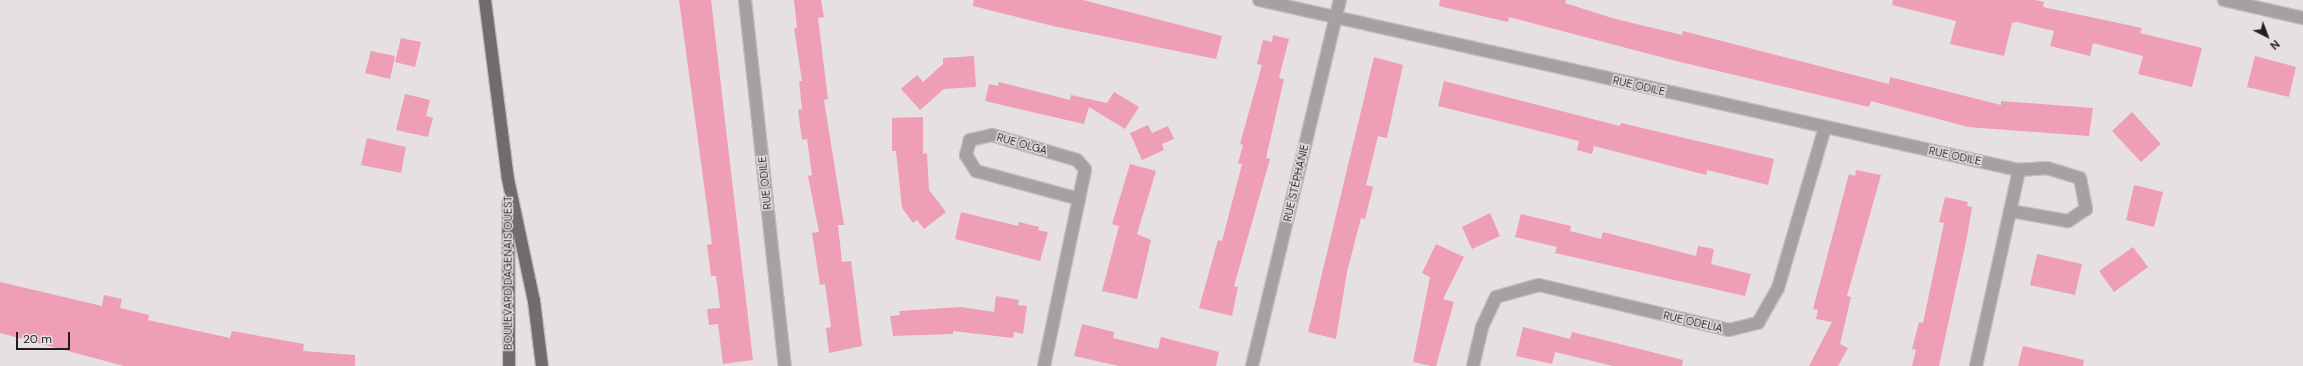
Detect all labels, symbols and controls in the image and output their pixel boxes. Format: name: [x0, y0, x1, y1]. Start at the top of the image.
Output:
north arrow: [2247, 16, 2287, 56]
text: N: [2267, 37, 2283, 53]
street label: RUE ODILE: [1611, 74, 1667, 98]
street label: RUE OLGA: [995, 130, 1049, 158]
street label: RUE STÉPHANIE: [1281, 143, 1311, 223]
street label: RUE ODILE: [1927, 144, 1983, 168]
street label: RUE ODILE: [756, 156, 774, 210]
street label: BOULEVARD DAGENAIS OUEST: [501, 196, 515, 350]
street label: RUE ODELIA: [1662, 309, 1724, 335]
scale bar: [18, 324, 72, 350]
text: 20 m: [23, 331, 52, 347]

